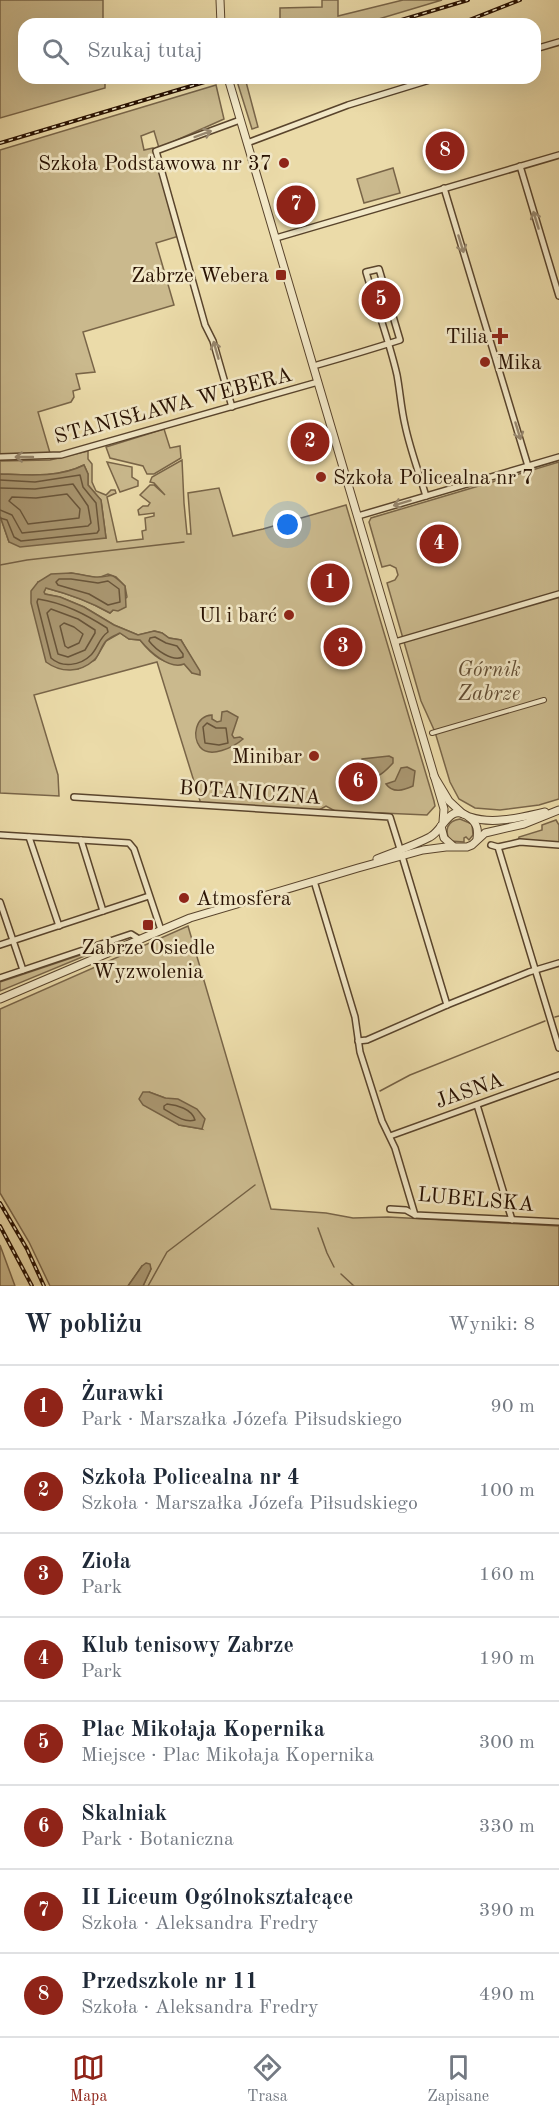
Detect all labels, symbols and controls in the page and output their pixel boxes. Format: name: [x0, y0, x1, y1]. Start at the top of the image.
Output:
search box: [18, 18, 541, 84]
icon: search: [39, 35, 72, 68]
text: Szukaj tutaj: [87, 40, 203, 62]
one-way arrow: [193, 128, 212, 139]
pin: 8: [426, 128, 464, 174]
place label: Szkoła Podstawowa nr 37: [38, 154, 272, 175]
marker: Szkoła Podstawowa nr 37: [277, 156, 291, 170]
pin: 7: [276, 182, 316, 228]
one-way arrow: [530, 211, 541, 230]
one-way arrow: [457, 234, 468, 253]
place label: Zabrze Webera: [131, 266, 269, 287]
marker: Zabrze Webera: [274, 268, 288, 282]
pin: 5: [362, 278, 400, 322]
place label: Tilia: [446, 327, 488, 348]
marker: Tilia: [493, 329, 507, 343]
one-way arrow: [210, 341, 221, 360]
place label: Mika: [497, 353, 542, 374]
marker: Mika: [478, 355, 492, 369]
street label: STANISŁAWA WEBERA: [52, 365, 295, 448]
pin: 2: [290, 420, 330, 464]
one-way arrow: [513, 421, 524, 440]
one-way arrow: [14, 451, 34, 463]
place label: Szkoła Policealna nr 7: [333, 468, 534, 489]
marker: Szkoła Policealna nr 7: [314, 470, 328, 484]
one-way arrow: [393, 498, 412, 509]
your location: [273, 510, 302, 539]
pin: 4: [420, 522, 458, 566]
pin: 1: [310, 560, 350, 606]
place label: Ul i barć: [199, 606, 277, 627]
marker: Ul i barć: [282, 608, 296, 622]
pin: 3: [324, 624, 362, 670]
park label: Górnik Zabrze: [457, 660, 521, 705]
place label: Minibar: [232, 747, 302, 768]
marker: Minibar: [307, 749, 321, 763]
pin: 6: [338, 760, 378, 804]
street label: BOTANICZNA: [178, 778, 322, 809]
place label: Atmosfera: [196, 889, 291, 910]
marker: Atmosfera: [177, 891, 191, 905]
marker: Zabrze Osiedle Wyzwolenia: [141, 918, 155, 932]
place label: Zabrze Osiedle Wyzwolenia: [81, 938, 215, 983]
street label: JASNA: [433, 1070, 506, 1113]
street label: LUBELSKA: [417, 1185, 535, 1216]
text: W pobliżu: [24, 1312, 142, 1338]
text: Wyniki: 8: [448, 1315, 535, 1335]
text: Żurawki: [81, 1383, 164, 1405]
text: 1: [38, 1397, 49, 1417]
text: 90 m: [490, 1397, 535, 1417]
text: Park · Marszałka Józefa Piłsudskiego: [81, 1410, 402, 1430]
text: Szkoła Policealna nr 4: [81, 1467, 300, 1489]
text: 2: [38, 1481, 49, 1501]
text: 100 m: [479, 1481, 535, 1501]
text: Szkoła · Marszałka Józefa Piłsudskiego: [81, 1494, 418, 1514]
text: Zioła: [81, 1551, 131, 1573]
text: 3: [38, 1565, 49, 1585]
text: 160 m: [479, 1565, 535, 1585]
text: Park: [81, 1578, 122, 1598]
text: Klub tenisowy Zabrze: [81, 1635, 294, 1657]
text: 4: [38, 1649, 49, 1669]
text: 190 m: [479, 1649, 535, 1669]
text: Park: [81, 1662, 122, 1682]
text: Plac Mikołaja Kopernika: [81, 1719, 325, 1741]
text: 5: [38, 1733, 49, 1753]
text: 300 m: [479, 1733, 535, 1753]
text: Miejsce · Plac Mikołaja Kopernika: [81, 1746, 374, 1766]
text: Skalniak: [81, 1803, 167, 1825]
text: 6: [38, 1817, 49, 1837]
text: 330 m: [479, 1817, 535, 1837]
text: Park · Botaniczna: [81, 1830, 234, 1850]
text: II Liceum Ogólnokształcące: [81, 1887, 353, 1909]
text: 7: [38, 1901, 49, 1921]
text: 390 m: [479, 1901, 535, 1921]
text: Szkoła · Aleksandra Fredry: [81, 1914, 319, 1934]
text: Przedszkole nr 11: [81, 1971, 258, 1993]
text: 8: [38, 1985, 49, 2005]
text: 490 m: [479, 1985, 535, 2005]
text: Szkoła · Aleksandra Fredry: [81, 1998, 319, 2018]
tab: Mapa: [70, 2051, 107, 2107]
tab: Trasa: [247, 2051, 288, 2107]
tab: Zapisane: [427, 2051, 489, 2107]

